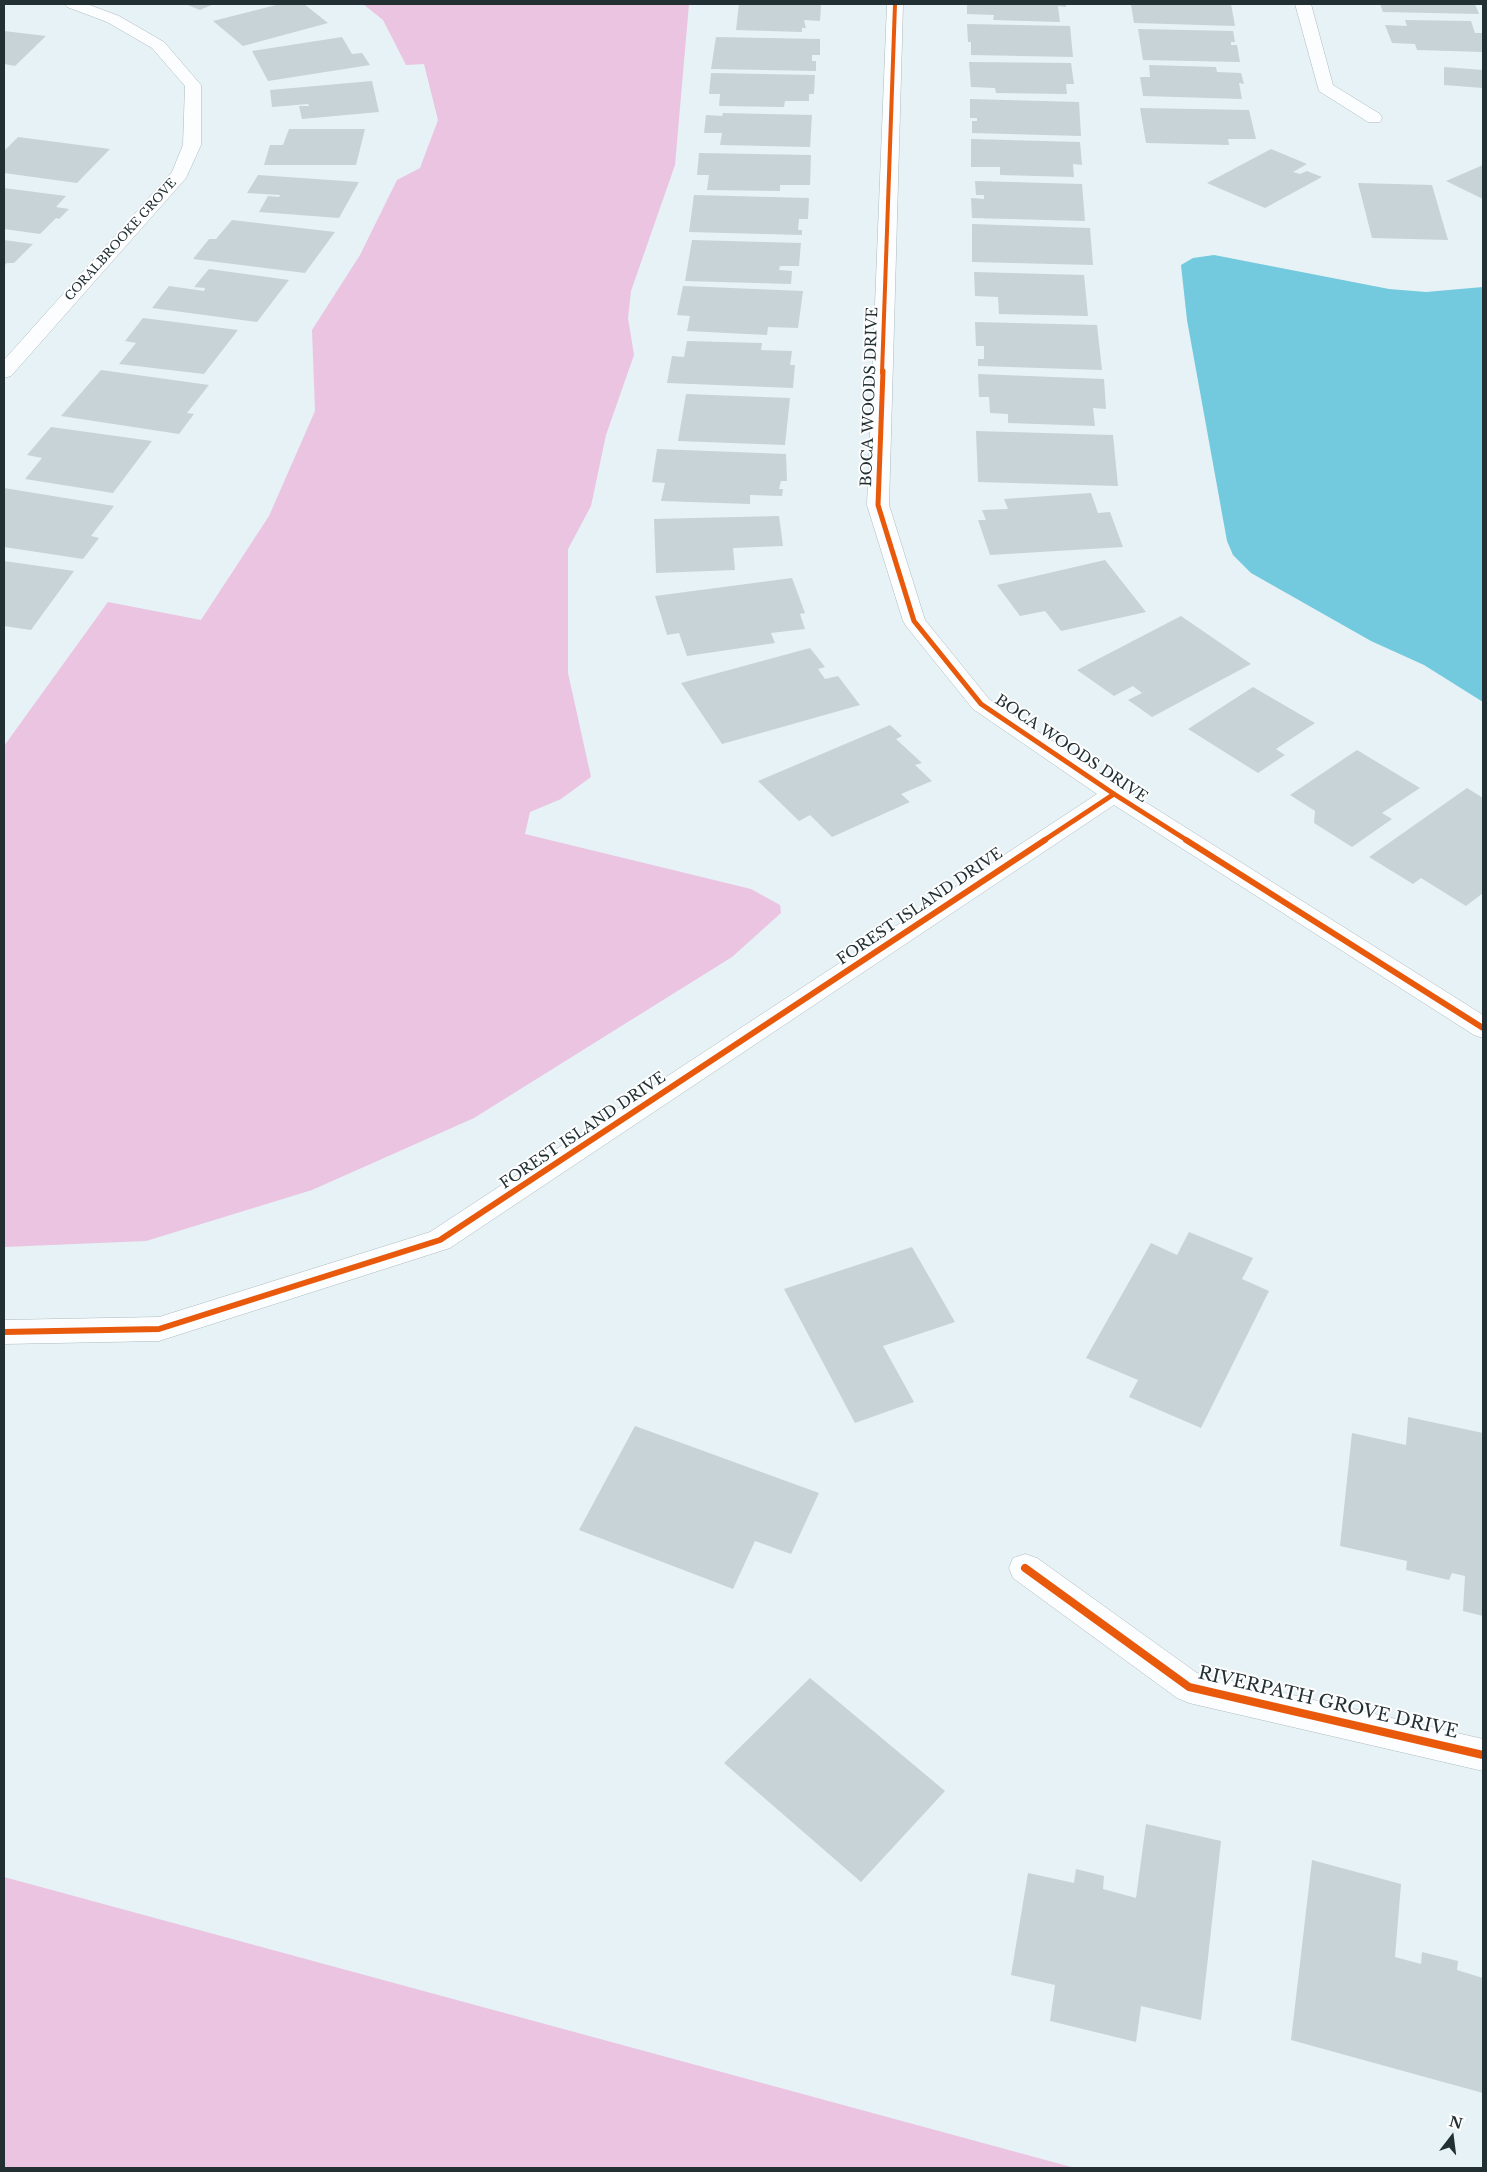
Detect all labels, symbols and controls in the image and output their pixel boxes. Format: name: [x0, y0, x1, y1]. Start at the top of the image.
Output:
street label: CORALBROOKE GROVE: [62, 176, 180, 304]
street label: BOCA WOODS DRIVE: [858, 307, 882, 487]
street label: BOCA WOODS DRIVE: [991, 691, 1151, 807]
street label: FOREST ISLAND DRIVE: [834, 845, 1006, 969]
street label: FOREST ISLAND DRIVE: [497, 1069, 669, 1193]
street label: RIVERPATH GROVE DRIVE: [1196, 1663, 1460, 1743]
north arrow: [1427, 2112, 1477, 2162]
text: N: [1447, 2112, 1465, 2133]

